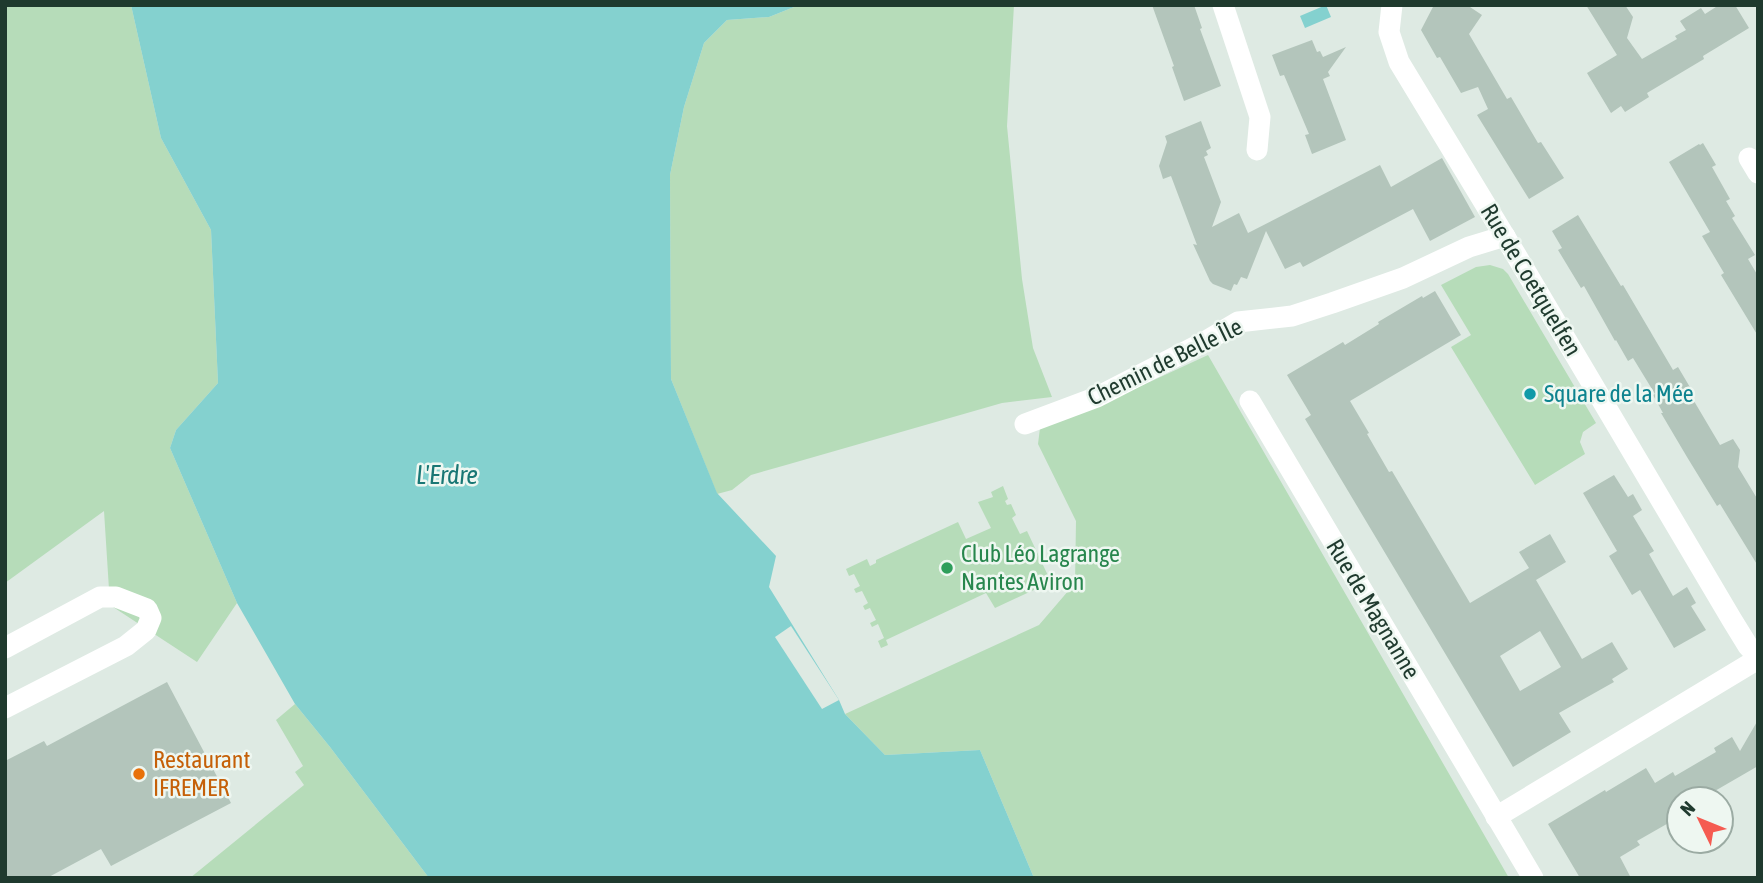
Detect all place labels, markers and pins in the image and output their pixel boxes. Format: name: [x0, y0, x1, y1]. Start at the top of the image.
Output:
place label: Square de la Mée: [1544, 380, 1694, 407]
marker: Square de la Mée: [1522, 386, 1538, 402]
place label: Club Léo Lagrange Nantes Aviron: [961, 540, 1120, 595]
marker: Club Léo Lagrange Nantes Aviron: [939, 560, 955, 576]
place label: Restaurant IFREMER: [153, 746, 250, 801]
marker: Restaurant IFREMER: [131, 766, 147, 782]

